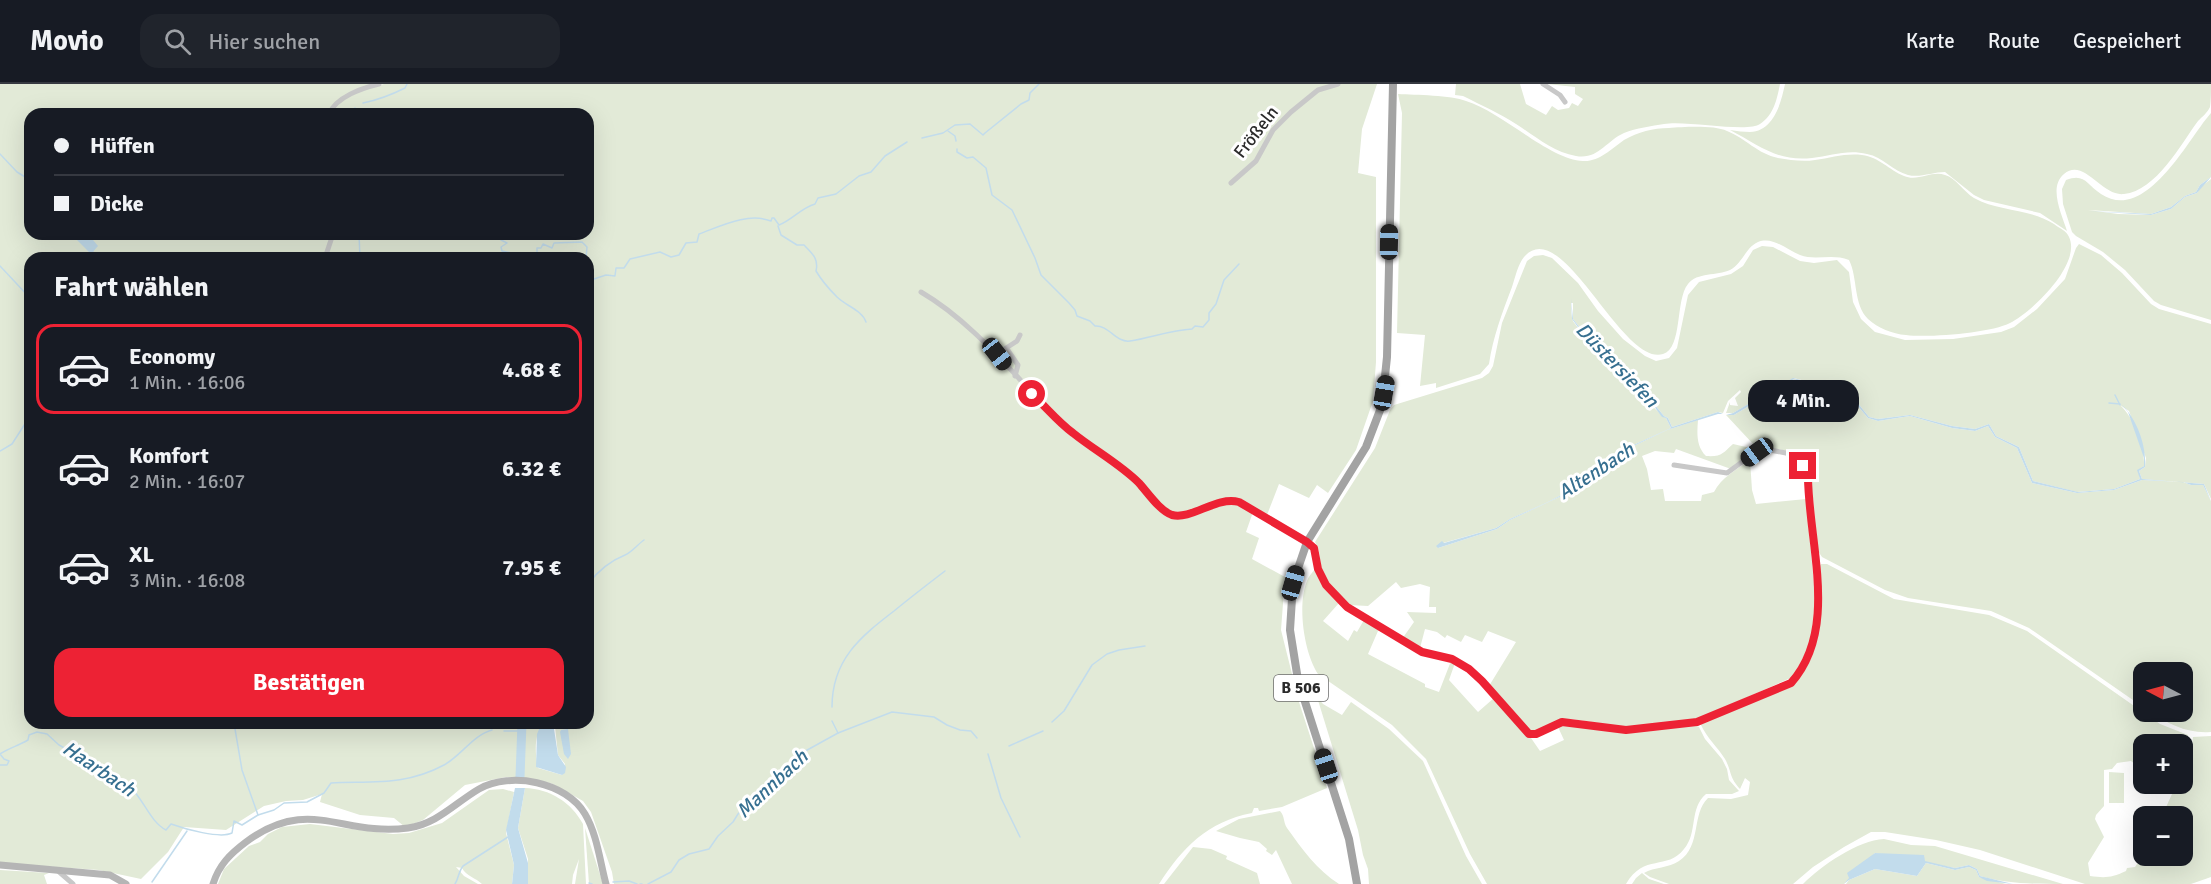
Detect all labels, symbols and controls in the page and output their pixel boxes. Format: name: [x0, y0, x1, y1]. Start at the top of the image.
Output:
search box: [140, 14, 560, 68]
text: Movio: [30, 24, 104, 58]
icon: search: [161, 25, 194, 58]
text: Hier suchen: [209, 28, 320, 55]
text: Karte: [1906, 28, 1955, 54]
text: Route: [1988, 28, 2040, 54]
text: Gespeichert: [2073, 28, 2181, 54]
street label: Frößeln: [1229, 102, 1283, 162]
text: Hüffen: [90, 132, 155, 159]
text: Dicke: [90, 190, 144, 217]
car: [1380, 224, 1398, 260]
text: Fahrt wählen: [54, 271, 209, 304]
water label: Düstersiefen: [1570, 317, 1664, 413]
car: [979, 334, 1015, 374]
icon: car: [57, 342, 111, 396]
text: Economy: [129, 343, 215, 370]
text: 4.68 €: [502, 356, 561, 383]
text: 1 Min. · 16:06: [129, 370, 245, 395]
car: [1372, 374, 1396, 412]
callout: 4 Min.: [1748, 379, 1858, 421]
route start: [1018, 380, 1045, 407]
text: 4 Min.: [1776, 388, 1831, 413]
car: [1737, 434, 1777, 470]
water label: Altenbach: [1553, 436, 1640, 505]
icon: car: [57, 441, 111, 495]
text: Komfort: [129, 442, 209, 469]
route end: [1789, 452, 1816, 479]
text: 6.32 €: [502, 455, 561, 482]
text: 2 Min. · 16:07: [129, 469, 245, 494]
icon: car: [57, 540, 111, 594]
text: XL: [129, 541, 154, 568]
text: 7.95 €: [502, 554, 561, 581]
car: [1279, 563, 1307, 603]
text: 3 Min. · 16:08: [129, 568, 245, 593]
button: Bestätigen: [54, 648, 564, 717]
north arrow: [2133, 662, 2193, 722]
map controls: [2133, 662, 2193, 866]
road number: B 506: [1274, 675, 1328, 701]
button: +: [2133, 734, 2193, 794]
water label: Haarbach: [58, 736, 141, 803]
water label: Mannbach: [731, 744, 814, 824]
car: [1312, 746, 1340, 786]
button: −: [2133, 806, 2193, 866]

